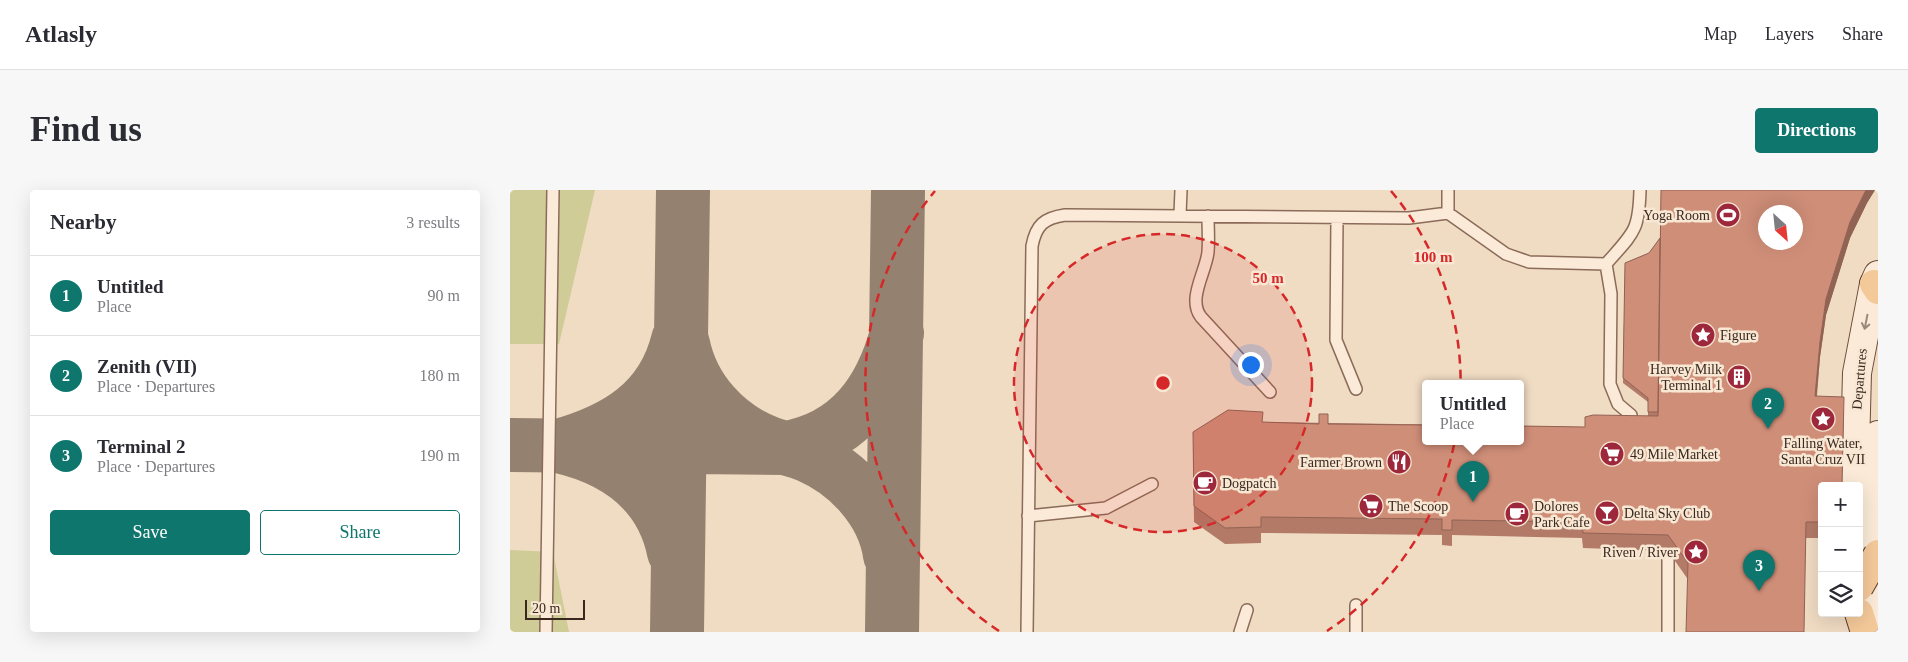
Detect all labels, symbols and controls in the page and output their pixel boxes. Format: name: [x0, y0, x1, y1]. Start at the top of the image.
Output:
text: Atlasly: [25, 21, 97, 47]
text: Map: [1704, 24, 1737, 44]
text: Layers: [1765, 24, 1814, 44]
text: Share: [1842, 24, 1883, 44]
button: Directions: [1755, 108, 1878, 153]
text: Find us: [30, 110, 142, 149]
sports icon: Yoga Room: [1715, 202, 1741, 228]
north arrow: [1758, 205, 1803, 250]
place label: Yoga Room: [1643, 208, 1710, 223]
text: Nearby: [50, 210, 117, 234]
text: 3 results: [406, 214, 460, 231]
text: 100 m: [1414, 249, 1453, 265]
text: 50 m: [1252, 270, 1284, 286]
text: Untitled: [97, 276, 164, 297]
text: 1: [62, 287, 70, 304]
text: 90 m: [428, 287, 460, 304]
text: Place: [97, 298, 132, 315]
one-way arrow: [1861, 314, 1871, 330]
place icon: Figure: [1690, 322, 1716, 348]
place label: Figure: [1720, 328, 1757, 343]
street label: Departures: [1849, 348, 1870, 410]
your location: [1238, 352, 1264, 378]
text: Zenith (VII): [97, 356, 197, 377]
place label: Harvey Milk Terminal 1: [1650, 362, 1722, 393]
building icon: Harvey Milk Terminal 1: [1726, 364, 1752, 390]
text: 2: [62, 367, 70, 384]
text: 180 m: [420, 367, 460, 384]
centre of rings: [1154, 374, 1172, 392]
text: Place · Departures: [97, 378, 215, 395]
popup: [1422, 380, 1524, 445]
pin: 2: [1752, 388, 1784, 429]
text: Untitled: [1440, 393, 1506, 414]
place icon: Falling Water, Santa Cruz VII: [1810, 406, 1836, 432]
text: Place: [1440, 415, 1474, 432]
text: Terminal 2: [97, 436, 186, 457]
place label: Falling Water, Santa Cruz VII: [1781, 436, 1866, 467]
supermarket icon: 49 Mile Market: [1599, 441, 1625, 467]
text: 3: [62, 447, 70, 464]
text: 190 m: [420, 447, 460, 464]
place label: 49 Mile Market: [1630, 447, 1718, 462]
restaurant icon: Farmer Brown: [1386, 449, 1412, 475]
place label: Farmer Brown: [1300, 455, 1382, 470]
text: Place · Departures: [97, 458, 215, 475]
pin: 1: [1457, 461, 1489, 502]
cafe icon: Dogpatch: [1192, 470, 1218, 496]
place label: Dogpatch: [1222, 476, 1276, 491]
map controls: [1818, 482, 1863, 617]
button: +: [1818, 482, 1863, 527]
supermarket icon: The Scoop: [1358, 493, 1384, 519]
place label: The Scoop: [1388, 499, 1448, 514]
place label: Dolores Park Cafe: [1534, 499, 1590, 530]
bar icon: Delta Sky Club: [1594, 500, 1620, 526]
cafe icon: Dolores Park Cafe: [1504, 501, 1530, 527]
place label: Delta Sky Club: [1624, 506, 1710, 521]
button: Save: [50, 510, 250, 555]
button: Share: [260, 510, 460, 555]
button: −: [1818, 527, 1863, 572]
place icon: Riven / River: [1683, 539, 1709, 565]
place label: Riven / River: [1603, 545, 1678, 560]
pin: 3: [1743, 550, 1775, 591]
button: layers: [1818, 572, 1863, 617]
scale bar: [525, 597, 585, 620]
text: 20 m: [532, 601, 560, 616]

